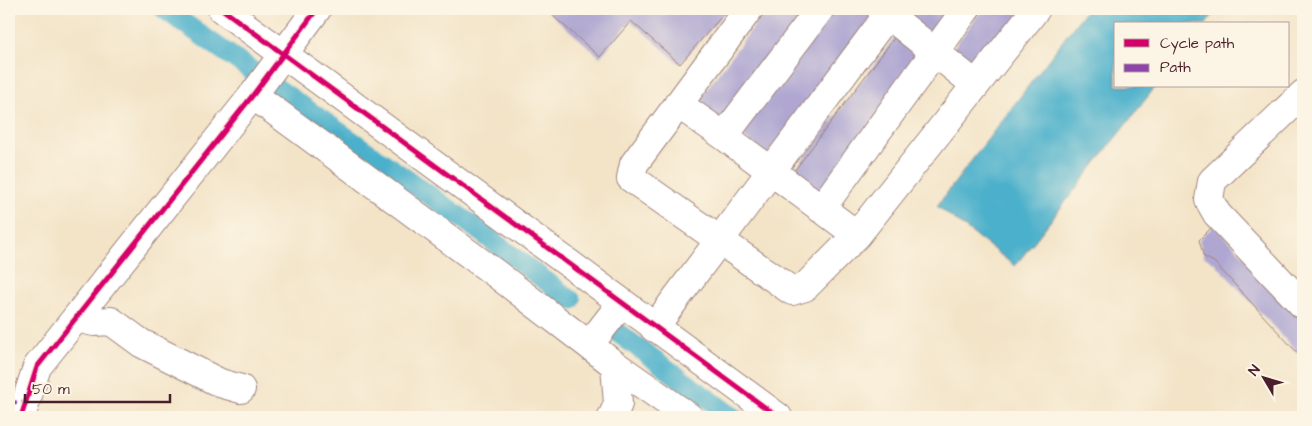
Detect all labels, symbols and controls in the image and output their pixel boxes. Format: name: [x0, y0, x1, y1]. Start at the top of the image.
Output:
legend: [1114, 22, 1290, 88]
text: Cycle path: [1160, 33, 1235, 55]
text: Path: [1160, 57, 1191, 78]
north arrow: [1240, 354, 1290, 404]
text: N: [1244, 361, 1265, 380]
scale bar: [25, 371, 170, 403]
text: 50 m: [32, 379, 70, 400]

